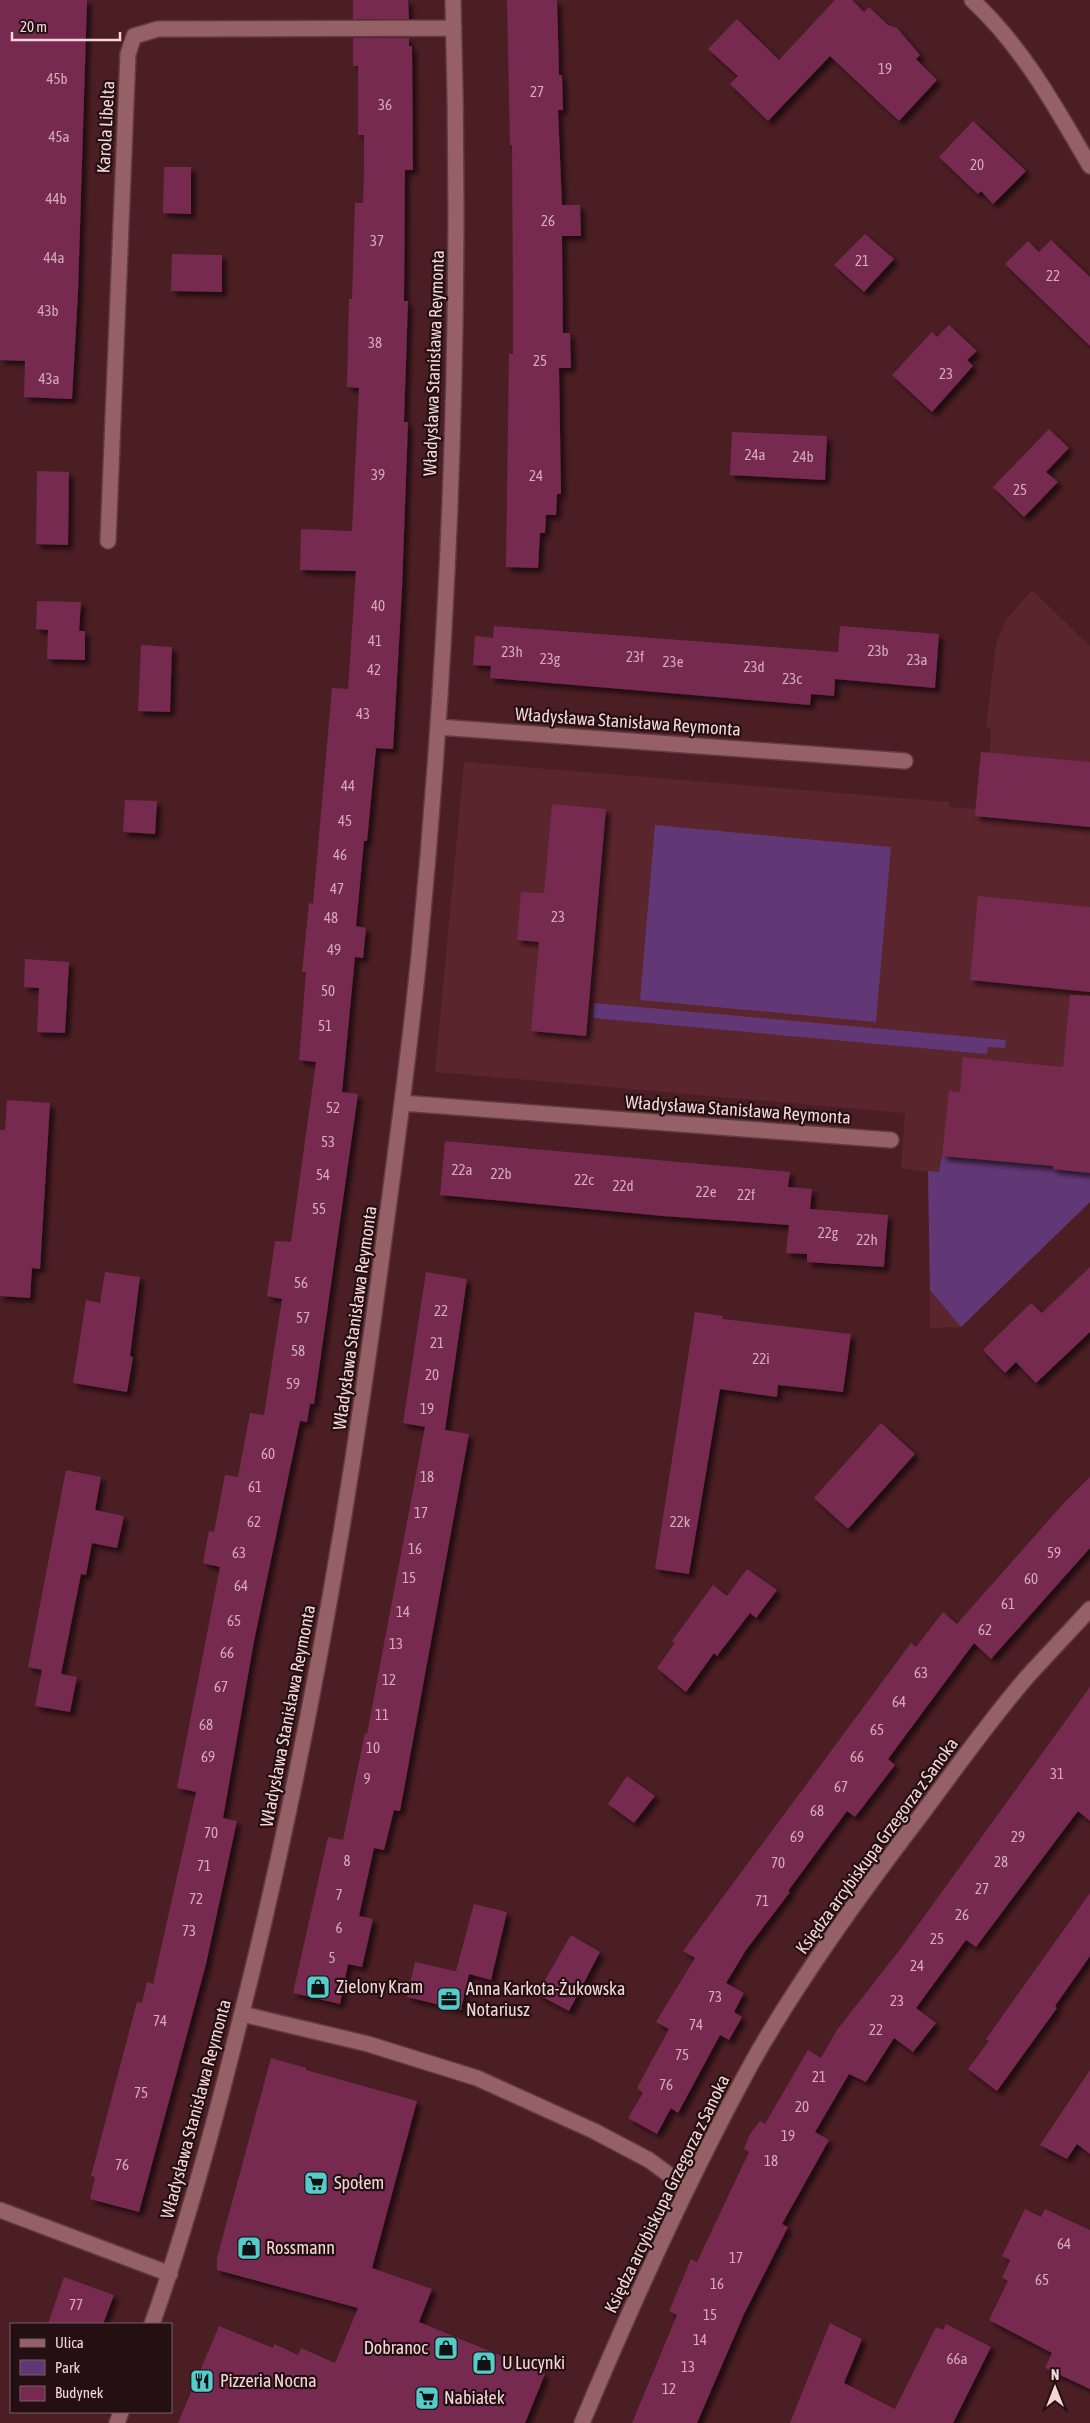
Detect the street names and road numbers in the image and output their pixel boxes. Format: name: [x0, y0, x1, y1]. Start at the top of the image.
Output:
street label: Karola Libelta: [93, 80, 118, 174]
street label: Władysława Stanisława Reymonta: [419, 250, 448, 476]
street label: Władysława Stanisława Reymonta: [515, 703, 742, 740]
street label: Władysława Stanisława Reymonta: [625, 1091, 852, 1128]
street label: Władysława Stanisława Reymonta: [328, 1205, 381, 1431]
street label: Władysława Stanisława Reymonta: [256, 1603, 319, 1829]
street label: Księdza arcybiskupa Grzegorza z Sanoka: [791, 1733, 962, 1958]
street label: Władysława Stanisława Reymonta: [156, 1997, 235, 2221]
street label: Księdza arcybiskupa Grzegorza z Sanoka: [600, 2071, 733, 2316]

